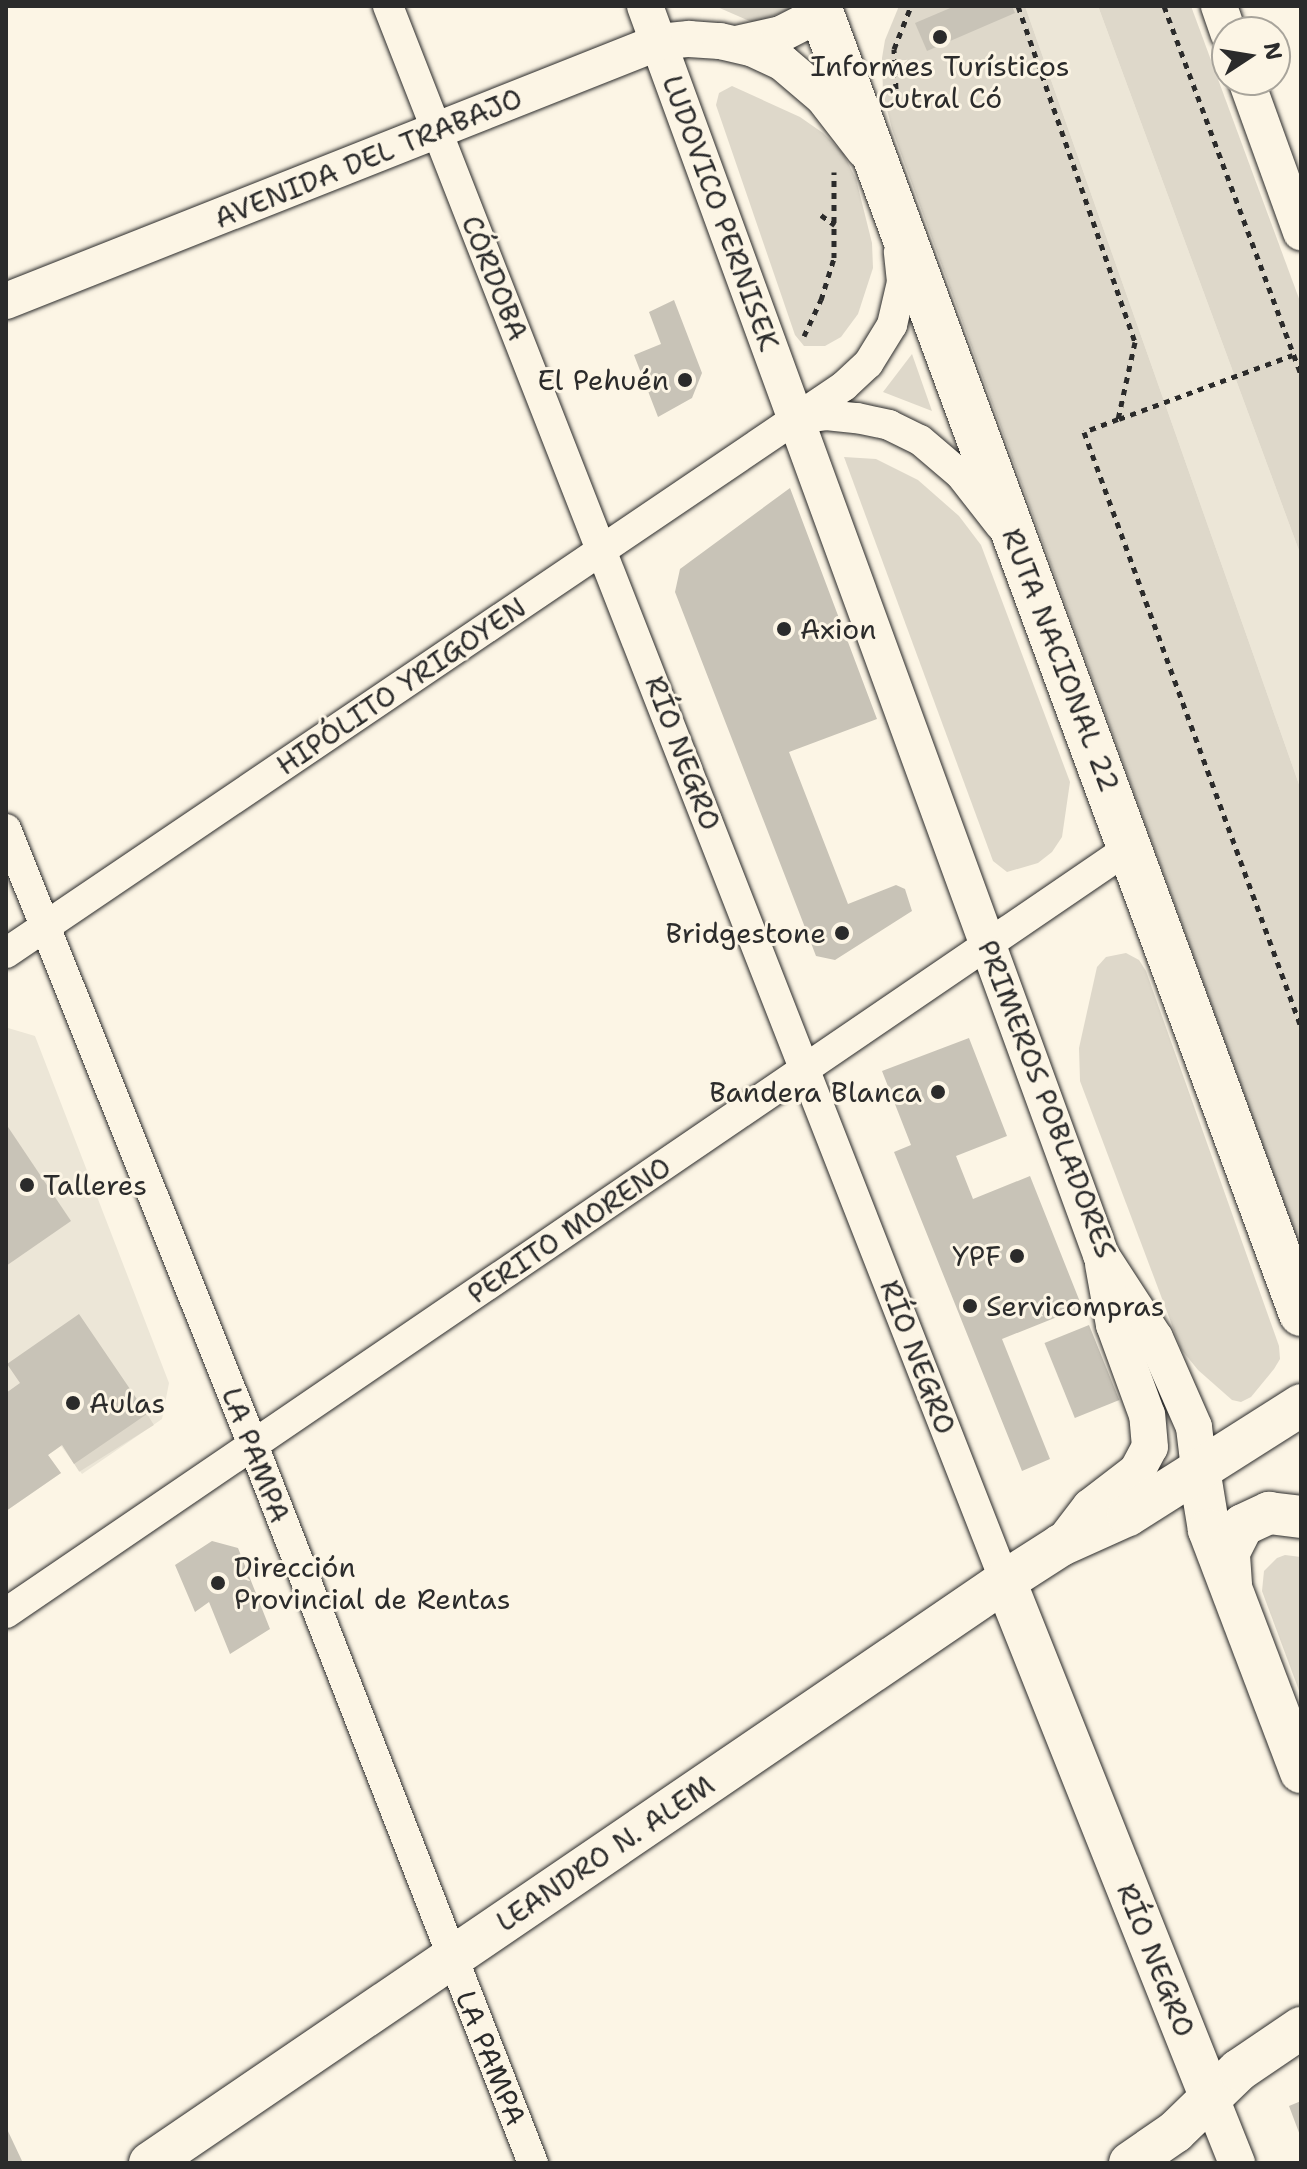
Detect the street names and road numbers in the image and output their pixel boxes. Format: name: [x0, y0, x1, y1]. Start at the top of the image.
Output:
street label: LUDOVICO PERNISEK: [655, 71, 787, 355]
street label: AVENIDA DEL TRABAJO: [209, 81, 527, 235]
street label: CÓRDOBA: [455, 211, 535, 345]
street label: RUTA NACIONAL 22: [995, 523, 1127, 797]
street label: HIPÓLITO YRIGOYEN: [270, 590, 532, 782]
street label: RÍO NEGRO: [638, 671, 728, 835]
street label: PRIMEROS POBLADORES: [971, 935, 1123, 1263]
street label: PERITO MORENO: [461, 1150, 677, 1310]
street label: RÍO NEGRO: [873, 1275, 963, 1439]
street label: LA PAMPA: [215, 1383, 297, 1527]
street label: LEANDRO N. ALEM: [490, 1768, 720, 1938]
street label: RÍO NEGRO: [1110, 1878, 1202, 2042]
street label: LA PAMPA: [449, 1986, 533, 2130]

